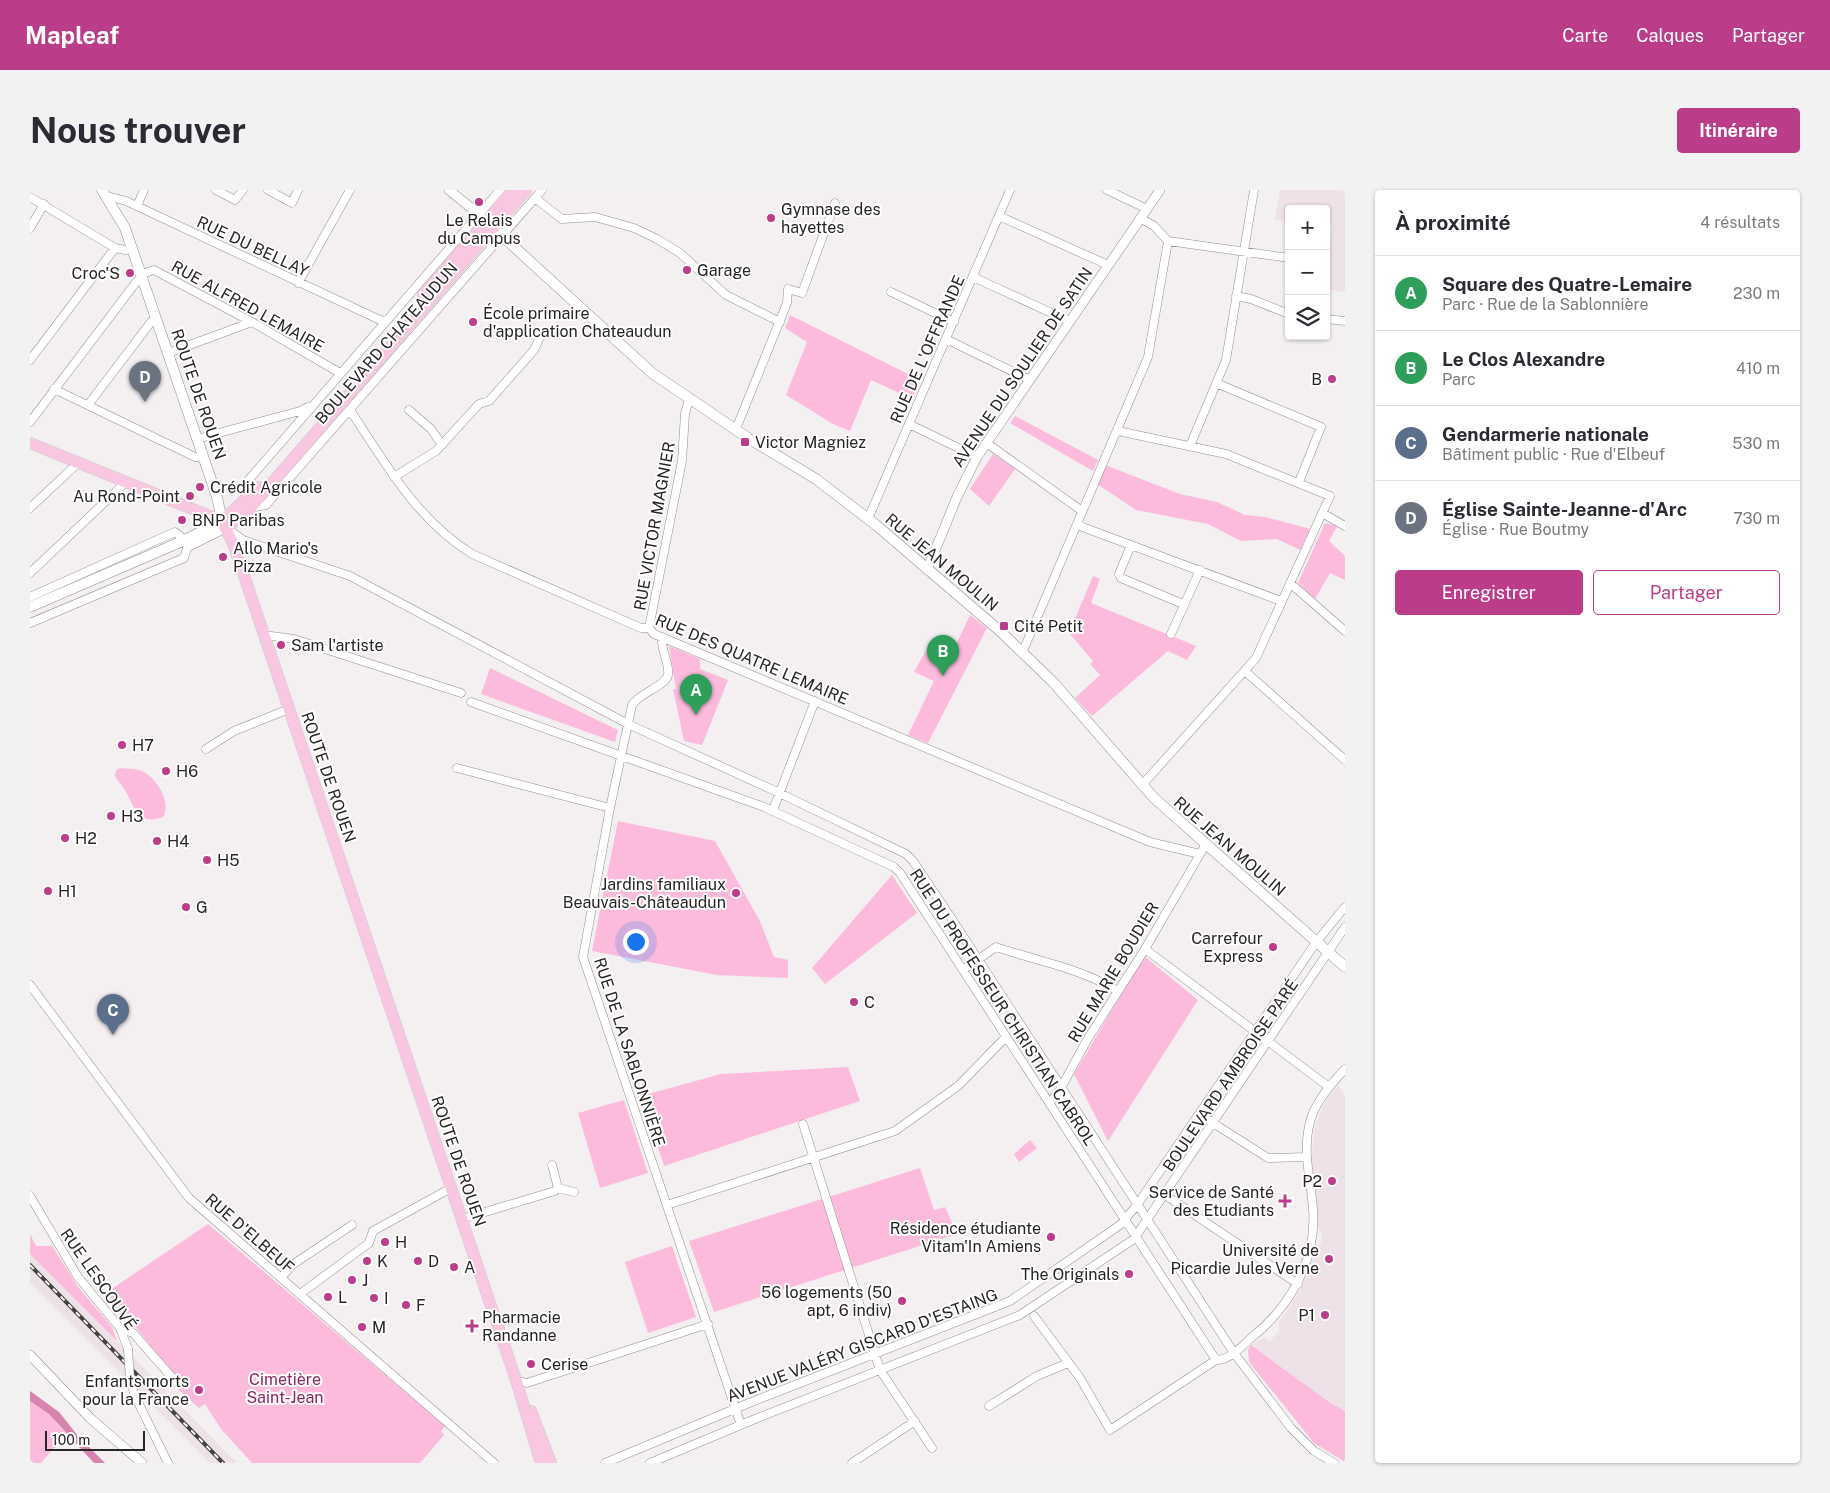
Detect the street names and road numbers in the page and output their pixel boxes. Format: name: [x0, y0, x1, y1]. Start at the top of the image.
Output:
street label: RUE DU BELLAY: [194, 212, 312, 281]
street label: RUE ALFRED LEMAIRE: [168, 257, 327, 356]
street label: BOULEVARD CHATEAUDUN: [311, 259, 462, 428]
street label: AVENUE DU SOULIER DE SATIN: [948, 264, 1096, 471]
street label: RUE DE L'OFFRANDE: [886, 272, 969, 426]
street label: ROUTE DE ROUEN: [167, 326, 230, 462]
street label: RUE VICTOR MAGNIER: [630, 440, 679, 612]
street label: RUE JEAN MOULIN: [881, 510, 1002, 615]
street label: RUE DES QUATRE LEMAIRE: [653, 610, 851, 708]
street label: ROUTE DE ROUEN: [297, 709, 360, 845]
street label: RUE JEAN MOULIN: [1170, 793, 1289, 900]
street label: RUE DU PROFESSEUR CHRISTIAN CABROL: [906, 865, 1099, 1149]
street label: RUE MARIE BOUDIER: [1064, 899, 1163, 1046]
street label: RUE DE LA SABLONNIÈRE: [590, 955, 670, 1149]
street label: BOULEVARD AMBROISE PARÉ: [1158, 975, 1302, 1175]
street label: ROUTE DE ROUEN: [427, 1093, 490, 1229]
street label: RUE D'ELBEUF: [201, 1190, 298, 1277]
street label: RUE LESCOUVÉ: [56, 1224, 142, 1334]
street label: AVENUE VALÉRY GISCARD D'ESTAING: [724, 1284, 1000, 1406]

